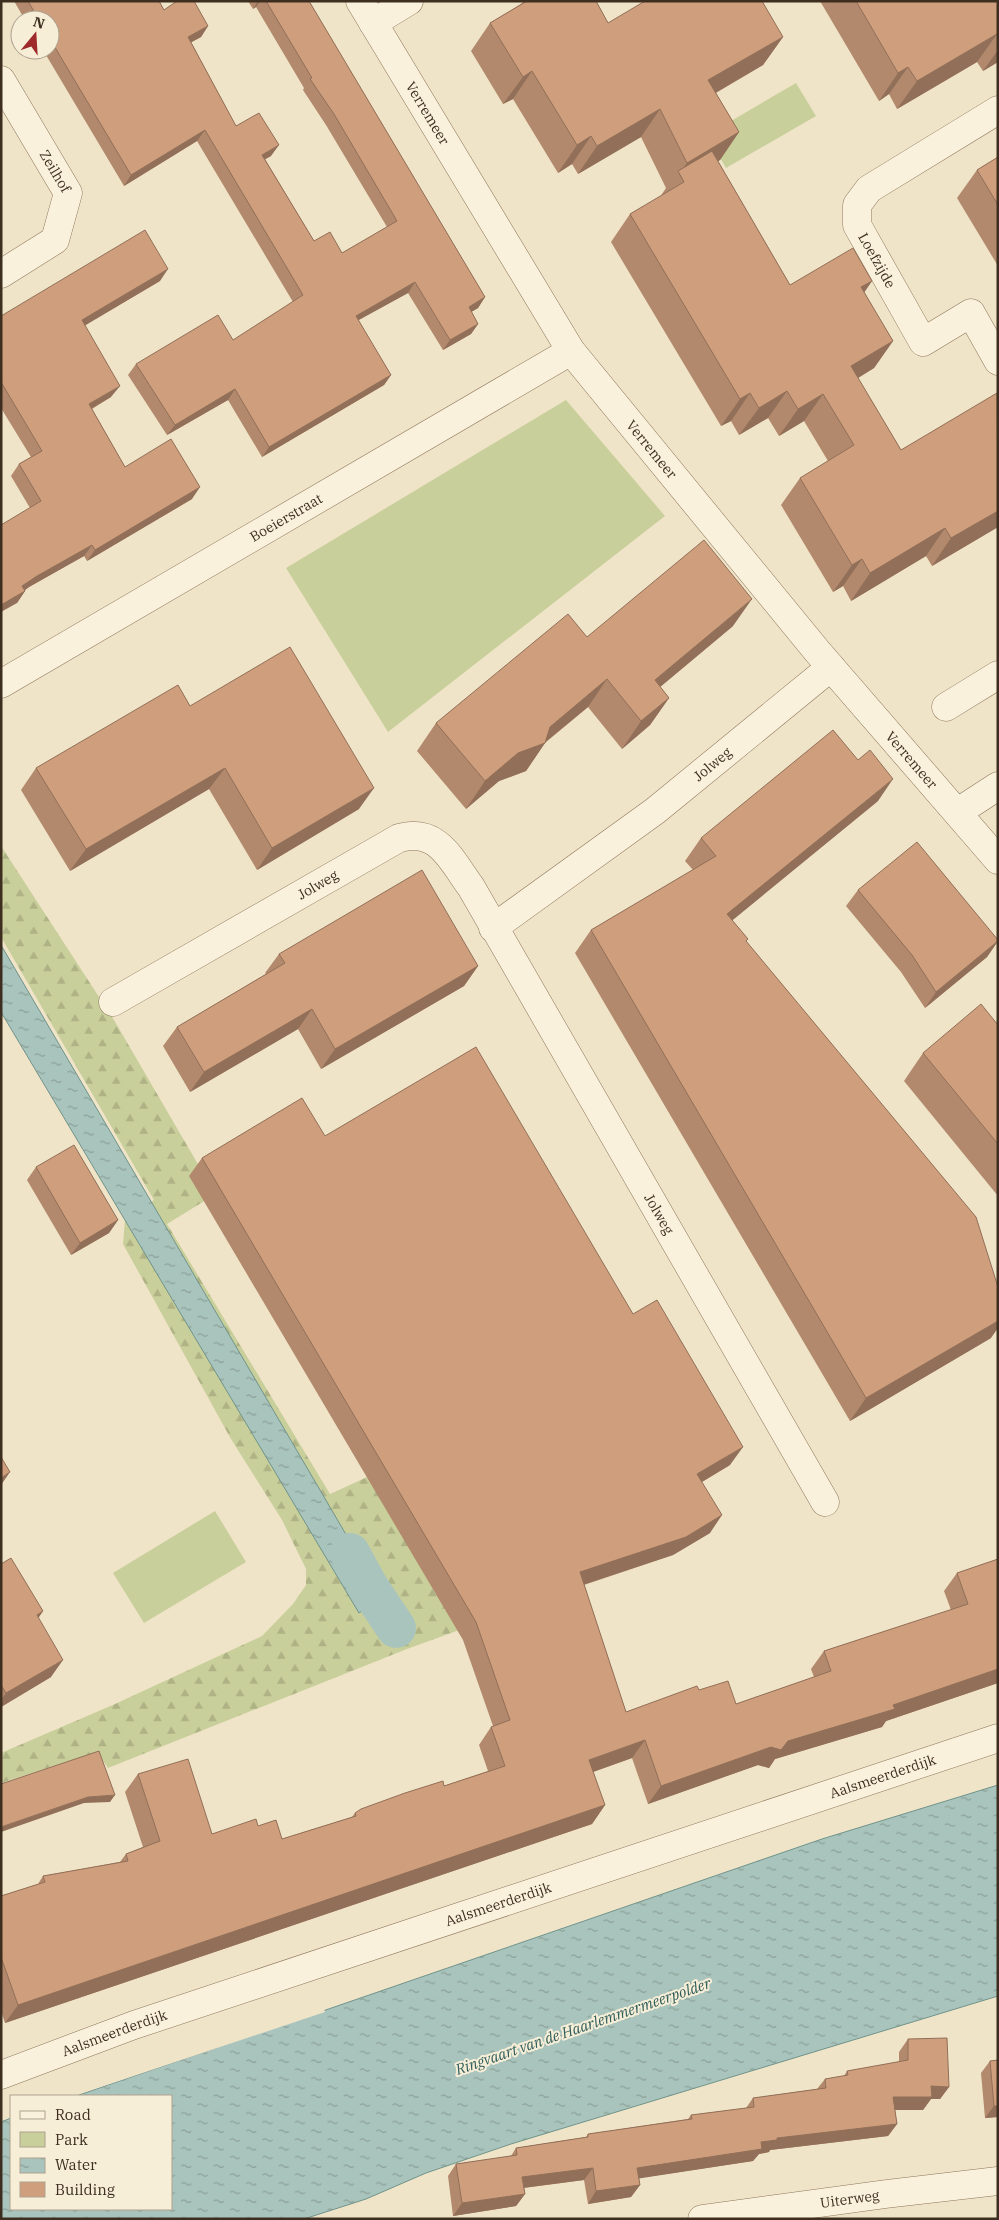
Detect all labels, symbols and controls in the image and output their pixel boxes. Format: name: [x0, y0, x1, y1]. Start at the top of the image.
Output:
north arrow: [10, 10, 60, 60]
text: N: [31, 12, 47, 33]
street label: Verremeer: [402, 78, 454, 149]
street label: Zeilhof: [35, 147, 75, 197]
street label: Loefzijde: [854, 230, 900, 291]
street label: Verremeer: [622, 416, 682, 483]
street label: Boeierstraat: [246, 489, 326, 546]
street label: Verremeer: [882, 728, 942, 793]
street label: Jolweg: [690, 743, 736, 785]
street label: Jolweg: [294, 866, 342, 903]
street label: Jolweg: [640, 1190, 678, 1238]
street label: Aalsmeerderdijk: [827, 1750, 939, 1802]
street label: Aalsmeerderdijk: [443, 1878, 554, 1930]
water label: Ringvaart van de Haarlemmermeerpolder: [452, 1973, 714, 2079]
street label: Aalsmeerderdijk: [59, 2005, 170, 2060]
legend: [10, 2095, 172, 2210]
text: Road: [55, 2105, 91, 2124]
text: Park: [55, 2130, 88, 2149]
text: Water: [55, 2155, 97, 2174]
text: Building: [55, 2180, 115, 2199]
street label: Uiterweg: [819, 2186, 881, 2212]

